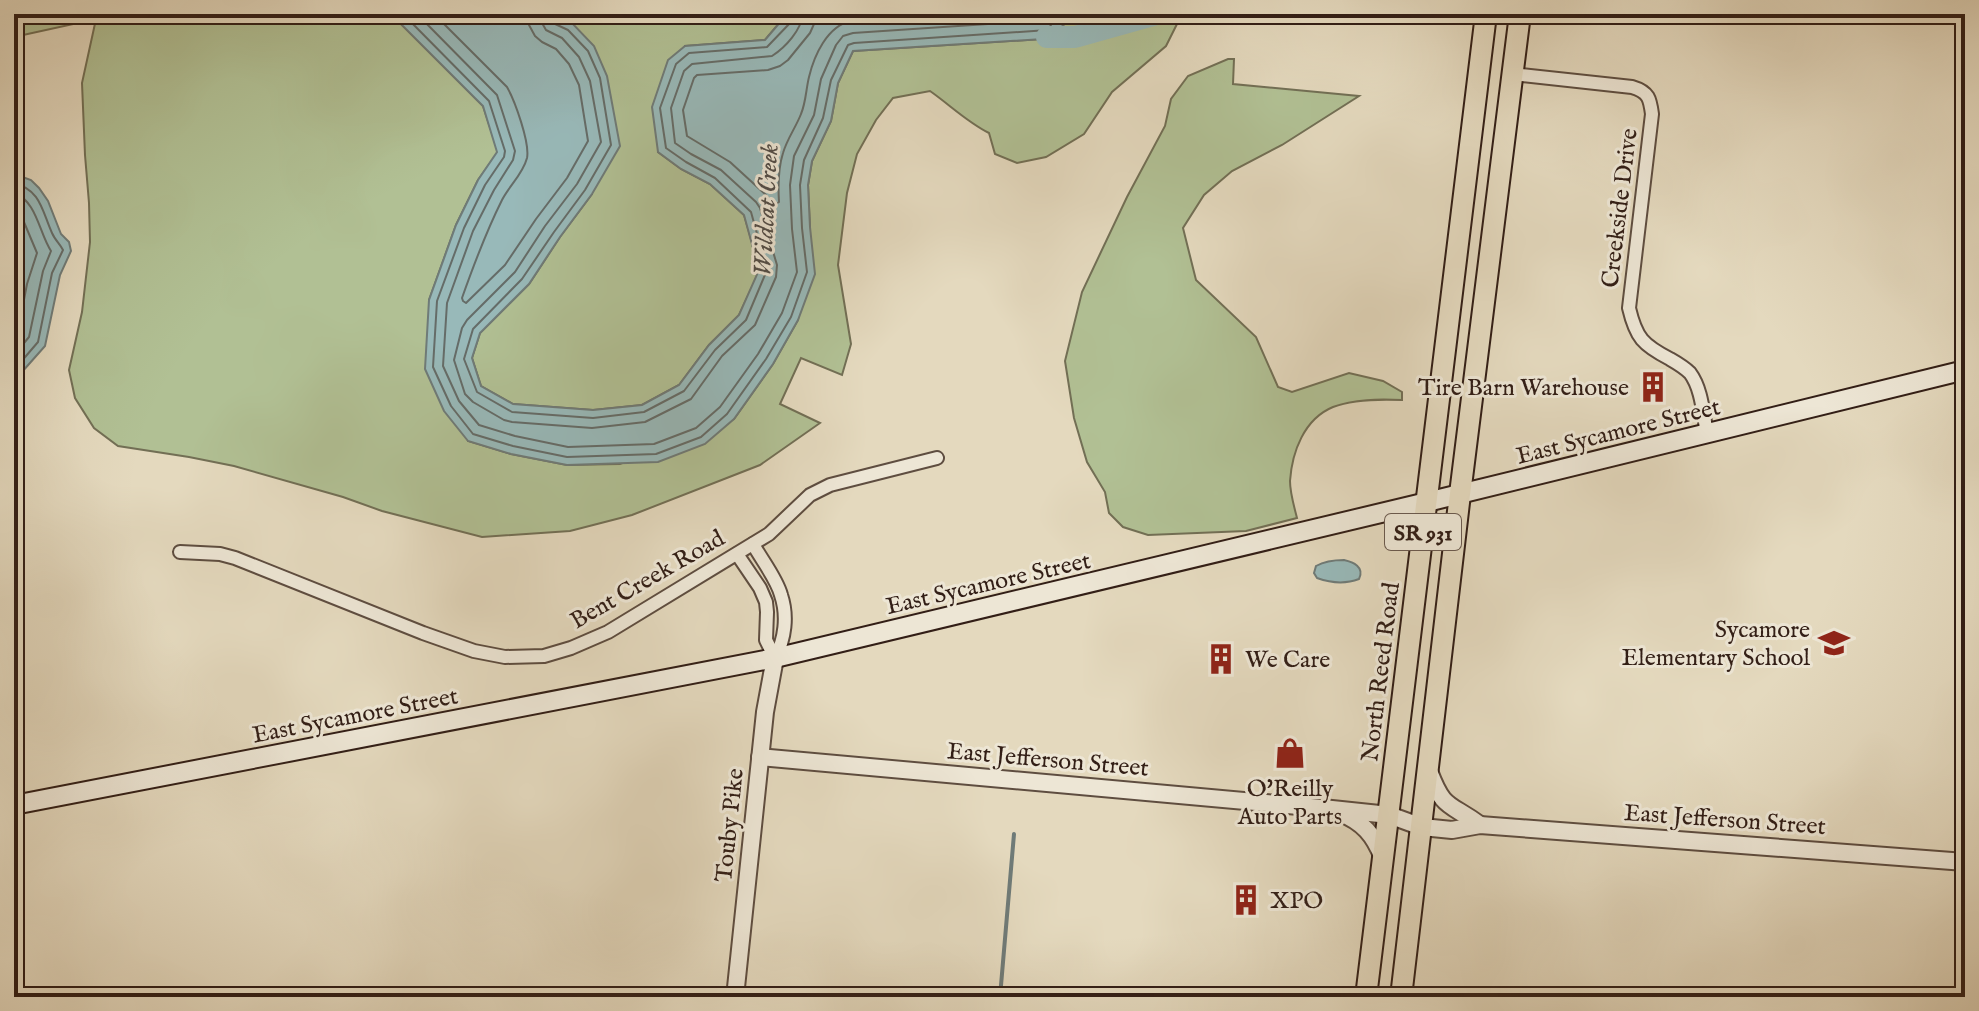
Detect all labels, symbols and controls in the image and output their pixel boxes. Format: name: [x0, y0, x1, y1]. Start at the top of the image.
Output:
street label: Creekside Drive: [1595, 127, 1646, 290]
water label: Wildcat Creek: [747, 142, 786, 277]
building icon: Tire Barn Warehouse: [1636, 370, 1670, 404]
place label: Tire Barn Warehouse: [1418, 373, 1629, 404]
street label: East Sycamore Street: [1513, 392, 1724, 473]
road number: SR 931: [1385, 514, 1461, 550]
street label: Bent Creek Road: [565, 523, 731, 637]
street label: East Sycamore Street: [883, 546, 1094, 623]
street label: North Reed Road: [1355, 581, 1408, 764]
place label: Sycamore Elementary School: [1622, 615, 1810, 674]
school or university icon: Sycamore Elementary School: [1817, 626, 1851, 660]
building icon: We Care: [1204, 642, 1238, 676]
place label: We Care: [1245, 645, 1330, 676]
street label: East Sycamore Street: [250, 681, 461, 752]
street label: East Jefferson Street: [946, 736, 1150, 785]
shop icon: O'Reilly Auto Parts: [1273, 736, 1307, 770]
street label: Touby Pike: [709, 767, 752, 884]
place label: O'Reilly Auto Parts: [1237, 774, 1342, 833]
street label: East Jefferson Street: [1623, 798, 1827, 843]
building icon: XPO: [1229, 883, 1263, 917]
place label: XPO: [1270, 886, 1323, 917]

